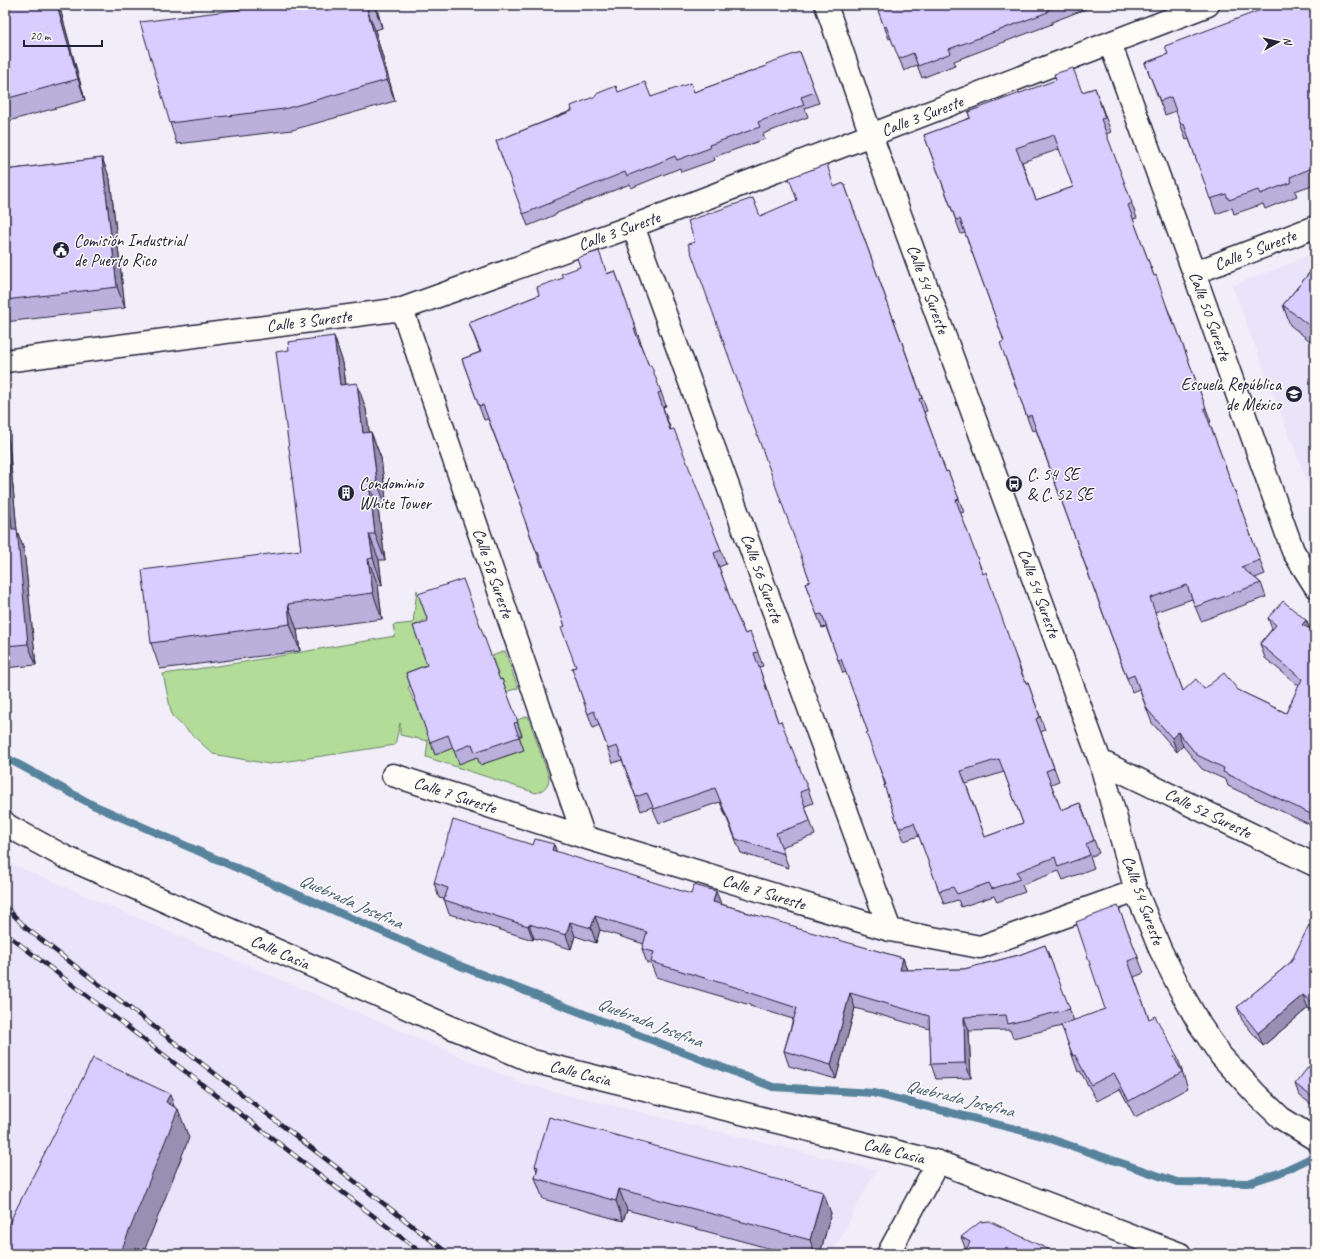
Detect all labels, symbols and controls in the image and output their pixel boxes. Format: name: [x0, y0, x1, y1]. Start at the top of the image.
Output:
scale bar: [24, 22, 102, 48]
north arrow: [1258, 22, 1298, 62]
text: 20 m: [30, 28, 52, 44]
text: N: [1280, 36, 1296, 47]
street label: Calle 3 Sureste: [878, 90, 967, 141]
street label: Calle 3 Sureste: [575, 206, 664, 255]
street label: Calle 5 Sureste: [1211, 224, 1300, 275]
place label: Comisión Industrial de Puerto Rico: [74, 230, 189, 271]
public building icon: Comisión Industrial de Puerto Rico: [51, 240, 71, 260]
street label: Calle 54 Sureste: [902, 242, 954, 338]
street label: Calle 50 Sureste: [1184, 269, 1236, 365]
street label: Calle 3 Sureste: [265, 305, 354, 337]
place label: Escuela República de México: [1181, 374, 1283, 415]
school or university icon: Escuela República de México: [1284, 384, 1304, 404]
place label: C. 54 SE & C. 52 SE: [1027, 464, 1095, 505]
place label: Condominio White Tower: [359, 473, 433, 514]
bus stop icon: C. 54 SE & C. 52 SE: [1004, 474, 1024, 494]
building icon: Condominio White Tower: [336, 483, 356, 503]
street label: Calle 58 Sureste: [468, 526, 519, 622]
street label: Calle 56 Sureste: [736, 531, 788, 627]
street label: Calle 54 Sureste: [1013, 546, 1065, 642]
street label: Calle 7 Sureste: [411, 772, 500, 819]
street label: Calle 52 Sureste: [1162, 783, 1256, 843]
street label: Calle 54 Sureste: [1117, 853, 1169, 949]
water label: Quebrada Josefina: [296, 868, 408, 934]
street label: Calle 7 Sureste: [720, 869, 809, 915]
street label: Calle Casia: [248, 930, 314, 975]
water label: Quebrada Josefina: [594, 992, 708, 1053]
street label: Calle Casia: [547, 1055, 614, 1091]
water label: Quebrada Josefina: [904, 1074, 1018, 1123]
street label: Calle Casia: [861, 1133, 928, 1169]

